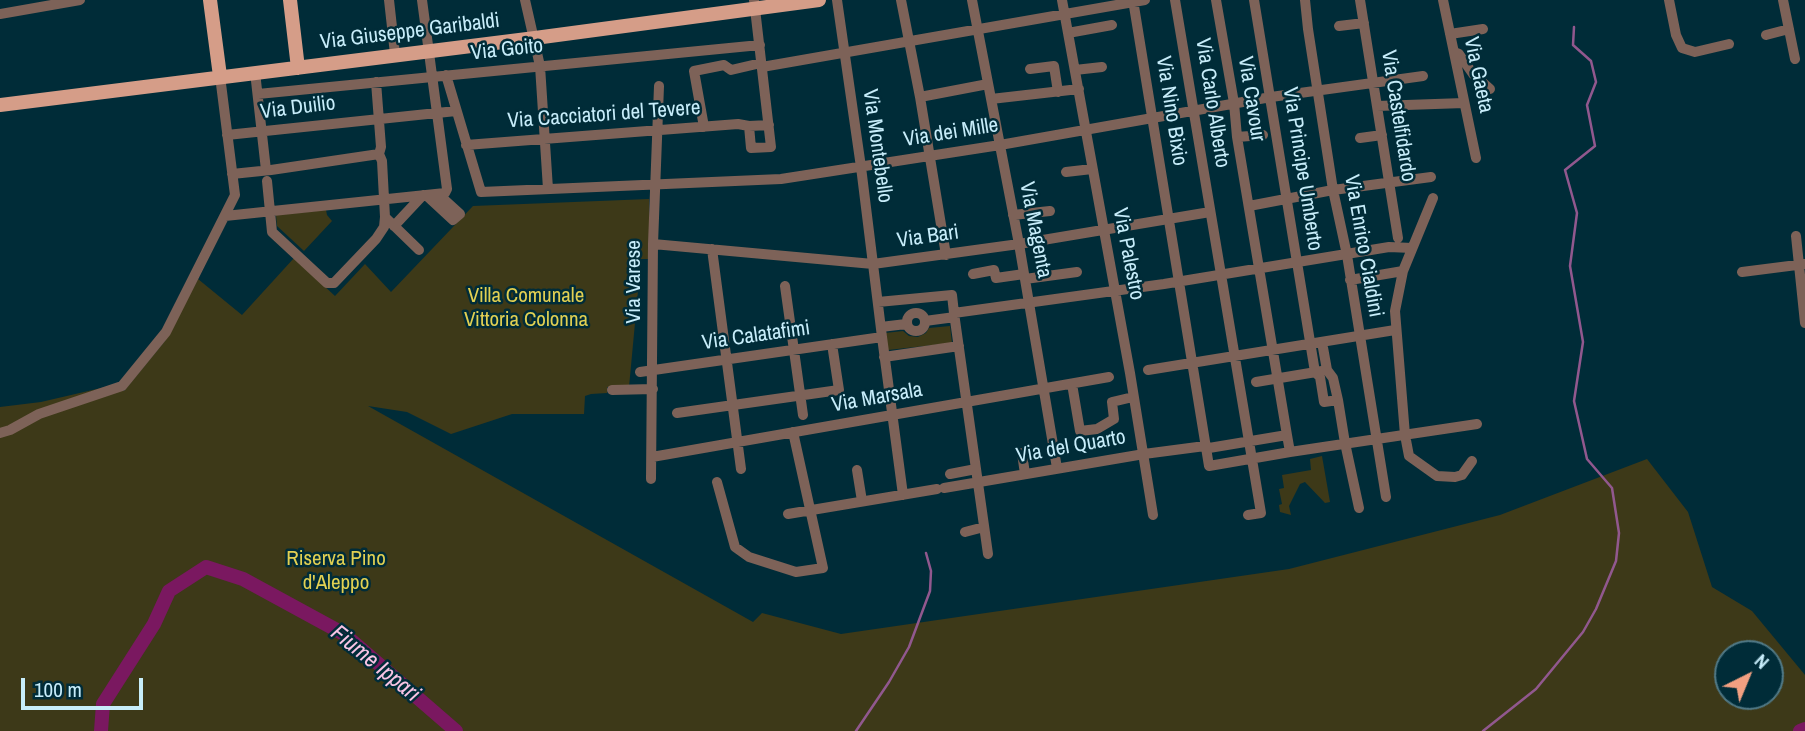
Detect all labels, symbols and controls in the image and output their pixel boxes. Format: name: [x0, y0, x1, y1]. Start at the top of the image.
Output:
street label: Via Giuseppe Garibaldi: [319, 8, 501, 56]
street label: Via Goito: [470, 34, 544, 66]
street label: Via Gaeta: [1458, 35, 1498, 115]
street label: Via Carlo Alberto: [1189, 36, 1235, 170]
street label: Via Castelfidardo: [1375, 48, 1421, 184]
street label: Via Nino Bixio: [1150, 54, 1192, 168]
street label: Via Cavour: [1232, 55, 1270, 143]
street label: Via Principe Umberto: [1277, 85, 1327, 253]
street label: Via Montebello: [857, 88, 897, 204]
street label: Via Duilio: [259, 91, 337, 125]
street label: Via Cacciatori del Tevere: [507, 96, 701, 134]
street label: Via dei Mille: [902, 113, 1000, 153]
street label: Via Enrico Cialdini: [1338, 173, 1388, 319]
street label: Via Magenta: [1013, 180, 1057, 280]
street label: Via Palestro: [1107, 206, 1149, 302]
street label: Via Bari: [896, 220, 960, 254]
street label: Via Varese: [621, 240, 647, 324]
park label: Villa Comunale Vittoria Colonna: [464, 283, 588, 333]
street label: Via Calatafimi: [700, 316, 812, 356]
street label: Via Marsala: [830, 378, 924, 418]
street label: Via del Quarto: [1014, 425, 1128, 469]
park label: Riserva Pino d'Aleppo: [286, 546, 386, 596]
water label: Fiume Ippari: [325, 620, 425, 708]
north arrow: [1714, 640, 1784, 710]
text: N: [1749, 648, 1775, 674]
scale bar: [24, 664, 147, 708]
text: 100 m: [34, 675, 82, 704]

